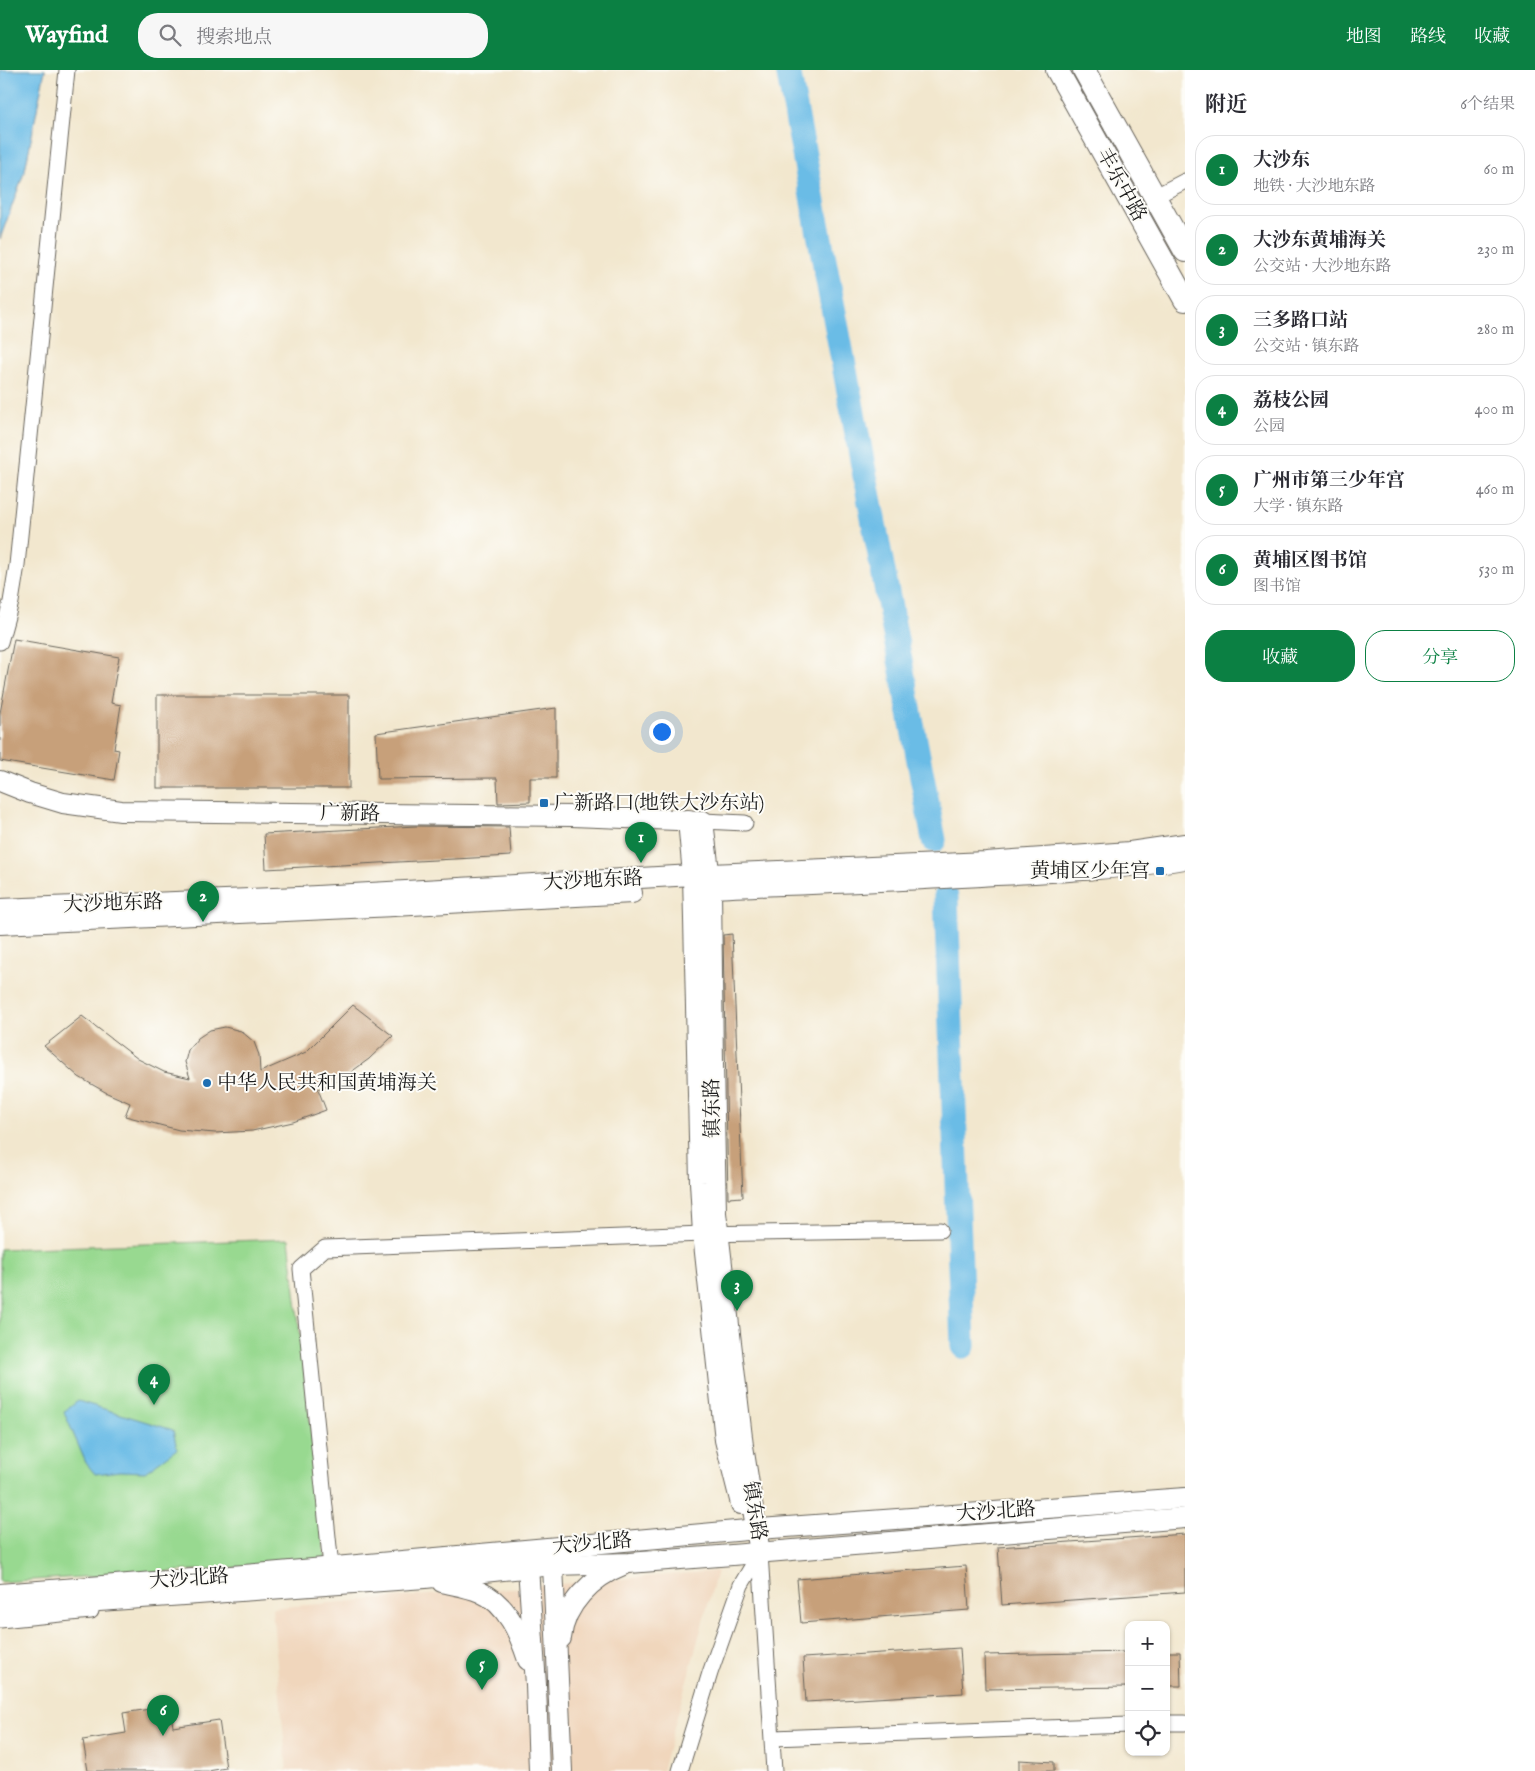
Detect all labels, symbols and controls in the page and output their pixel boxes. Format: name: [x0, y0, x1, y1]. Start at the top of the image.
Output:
search box: [138, 13, 488, 58]
text: Wayfind: [25, 20, 108, 51]
icon: search: [156, 21, 184, 49]
text: 搜索地点: [196, 26, 272, 50]
text: 地图: [1346, 26, 1382, 49]
text: 路线: [1410, 26, 1446, 49]
text: 收藏: [1474, 26, 1510, 49]
text: 附近: [1205, 92, 1247, 119]
text: 6个结果: [1460, 95, 1515, 115]
street label: 丰乐中路: [1091, 144, 1151, 226]
text: 大沙东: [1253, 149, 1310, 173]
text: 1: [1219, 160, 1225, 180]
text: 60 m: [1484, 160, 1514, 180]
text: 地铁 · 大沙地东路: [1253, 177, 1376, 197]
text: 大沙东黄埔海关: [1253, 229, 1386, 253]
text: 2: [1218, 240, 1226, 260]
text: 230 m: [1477, 240, 1514, 260]
text: 公交站 · 大沙地东路: [1253, 257, 1392, 277]
text: 三多路口站: [1253, 309, 1348, 333]
text: 3: [1219, 320, 1225, 340]
text: 280 m: [1477, 320, 1514, 340]
text: 公交站 · 镇东路: [1253, 337, 1360, 357]
text: 荔枝公园: [1253, 389, 1329, 413]
text: 4: [1218, 400, 1226, 420]
text: 400 m: [1475, 400, 1514, 420]
text: 公园: [1253, 417, 1285, 437]
text: 广州市第三少年宫: [1253, 469, 1405, 493]
text: 5: [1219, 480, 1225, 500]
text: 460 m: [1476, 480, 1514, 500]
text: 大学 · 镇东路: [1253, 497, 1344, 517]
text: 黄埔区图书馆: [1253, 549, 1367, 573]
text: 6: [1219, 560, 1225, 580]
text: 530 m: [1479, 560, 1514, 580]
text: 图书馆: [1253, 577, 1301, 597]
button: 收藏: [1205, 630, 1355, 682]
button: 分享: [1365, 630, 1515, 682]
your location: [649, 719, 675, 745]
place label: 广新路口(地铁大沙东站): [554, 791, 764, 816]
marker: 广新路口(地铁大沙东站): [538, 797, 550, 809]
street label: 广新路: [320, 801, 380, 827]
pin: 1: [625, 822, 657, 863]
place label: 黄埔区少年宫: [1030, 859, 1150, 884]
marker: 黄埔区少年宫: [1154, 865, 1166, 877]
street label: 大沙地东路: [542, 866, 644, 896]
pin: 2: [187, 881, 219, 922]
street label: 大沙地东路: [63, 890, 163, 918]
place label: 中华人民共和国黄埔海关: [217, 1071, 437, 1096]
marker: 中华人民共和国黄埔海关: [201, 1077, 213, 1089]
street label: 镇东路: [700, 1078, 726, 1138]
pin: 3: [721, 1270, 753, 1311]
pin: 4: [138, 1364, 170, 1405]
street label: 镇东路: [737, 1479, 771, 1543]
street label: 大沙北路: [955, 1497, 1037, 1527]
street label: 大沙北路: [551, 1528, 633, 1560]
street label: 大沙北路: [148, 1564, 230, 1594]
map controls: [1125, 1621, 1170, 1756]
button: +: [1125, 1621, 1170, 1666]
pin: 5: [466, 1649, 498, 1690]
button: −: [1125, 1666, 1170, 1711]
pin: 6: [147, 1695, 179, 1736]
button: locate: [1125, 1711, 1170, 1756]

